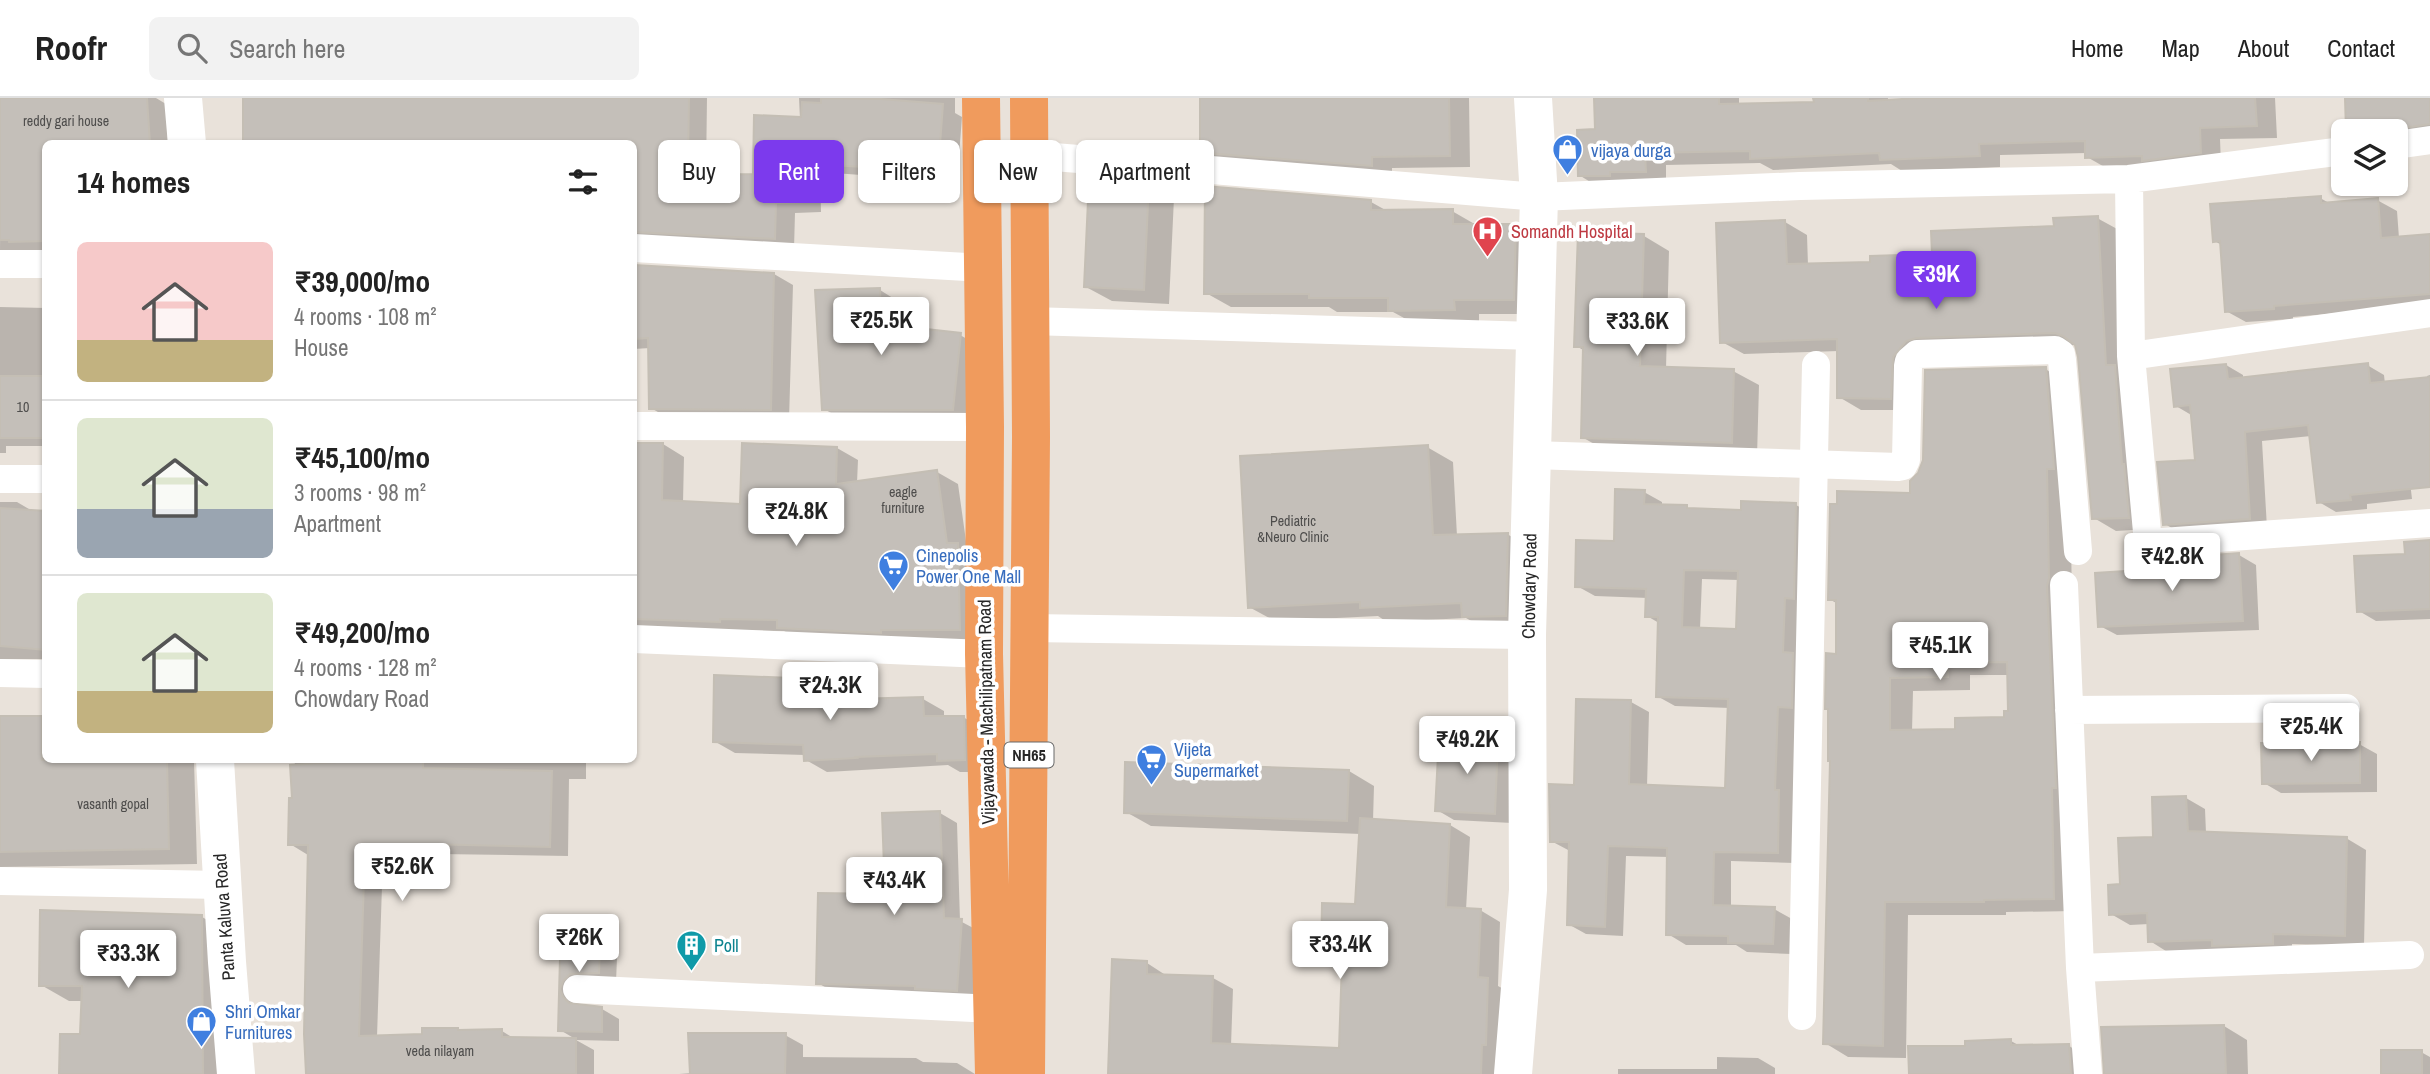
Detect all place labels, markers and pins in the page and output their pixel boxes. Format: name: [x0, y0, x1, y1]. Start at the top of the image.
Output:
shop icon: vijaya durga: [1551, 133, 1585, 177]
place label: vijaya durga: [1591, 138, 1671, 163]
hospital icon: Somandh Hospital: [1471, 214, 1505, 258]
place label: Somandh Hospital: [1511, 219, 1632, 244]
pin: ₹39K: [1895, 252, 1977, 311]
pin: ₹25.5K: [824, 298, 938, 357]
pin: ₹33.6K: [1580, 299, 1694, 358]
pin: ₹24.8K: [739, 489, 853, 548]
pin: ₹42.8K: [2115, 533, 2229, 593]
place label: Cinepolis Power One Mall: [916, 543, 1021, 589]
supermarket icon: Cinepolis Power One Mall: [876, 548, 910, 592]
pin: ₹45.1K: [1883, 622, 1997, 682]
pin: ₹24.3K: [773, 662, 887, 722]
pin: ₹25.4K: [2254, 704, 2368, 763]
pin: ₹49.2K: [1410, 716, 1524, 776]
place label: Vijeta Supermarket: [1174, 737, 1259, 783]
supermarket icon: Vijeta Supermarket: [1134, 742, 1168, 786]
pin: ₹52.6K: [345, 844, 459, 903]
pin: ₹43.4K: [837, 858, 951, 917]
pin: ₹26K: [538, 914, 620, 974]
pin: ₹33.4K: [1283, 922, 1397, 981]
building icon: Poll: [674, 928, 708, 972]
pin: ₹33.3K: [71, 930, 185, 990]
place label: Poll: [714, 933, 739, 958]
place label: Shri Omkar Furnitures: [225, 999, 301, 1045]
shop icon: Shri Omkar Furnitures: [185, 1004, 219, 1048]

